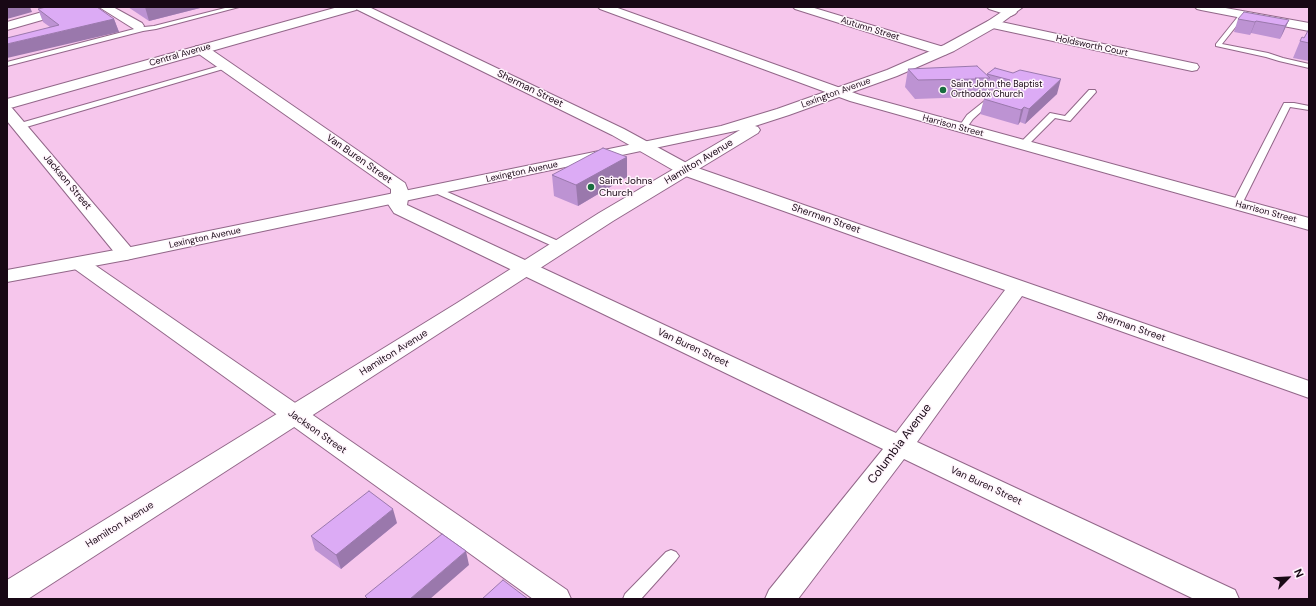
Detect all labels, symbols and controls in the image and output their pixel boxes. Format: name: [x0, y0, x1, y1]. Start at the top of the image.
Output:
street label: Autumn Street: [839, 15, 901, 43]
street label: Holdsworth Court: [1055, 33, 1129, 59]
street label: Central Avenue: [148, 41, 212, 69]
street label: Sherman Street: [495, 68, 565, 110]
street label: Lexington Avenue: [800, 75, 872, 111]
place label: Saint John the Baptist Orthodox Church: [951, 80, 1042, 101]
marker: Saint John the Baptist Orthodox Church: [938, 85, 948, 95]
street label: Harrison Street: [921, 113, 985, 139]
street label: Van Buren Street: [324, 132, 394, 186]
street label: Hamilton Avenue: [663, 137, 735, 187]
street label: Jackson Street: [40, 152, 94, 212]
street label: Lexington Avenue: [485, 159, 559, 185]
place label: Saint Johns Church: [599, 175, 652, 198]
marker: Saint Johns Church: [586, 182, 596, 192]
street label: Harrison Street: [1234, 199, 1298, 225]
street label: Sherman Street: [790, 202, 862, 236]
street label: Lexington Avenue: [168, 225, 242, 251]
street label: Sherman Street: [1095, 310, 1167, 344]
street label: Van Buren Street: [655, 326, 731, 370]
street label: Hamilton Avenue: [358, 327, 430, 379]
street label: Columbia Avenue: [865, 401, 935, 487]
street label: Jackson Street: [285, 407, 349, 457]
street label: Van Buren Street: [948, 464, 1024, 508]
street label: Hamilton Avenue: [84, 499, 156, 551]
north arrow: [1268, 558, 1308, 598]
text: N: [1291, 567, 1307, 580]

